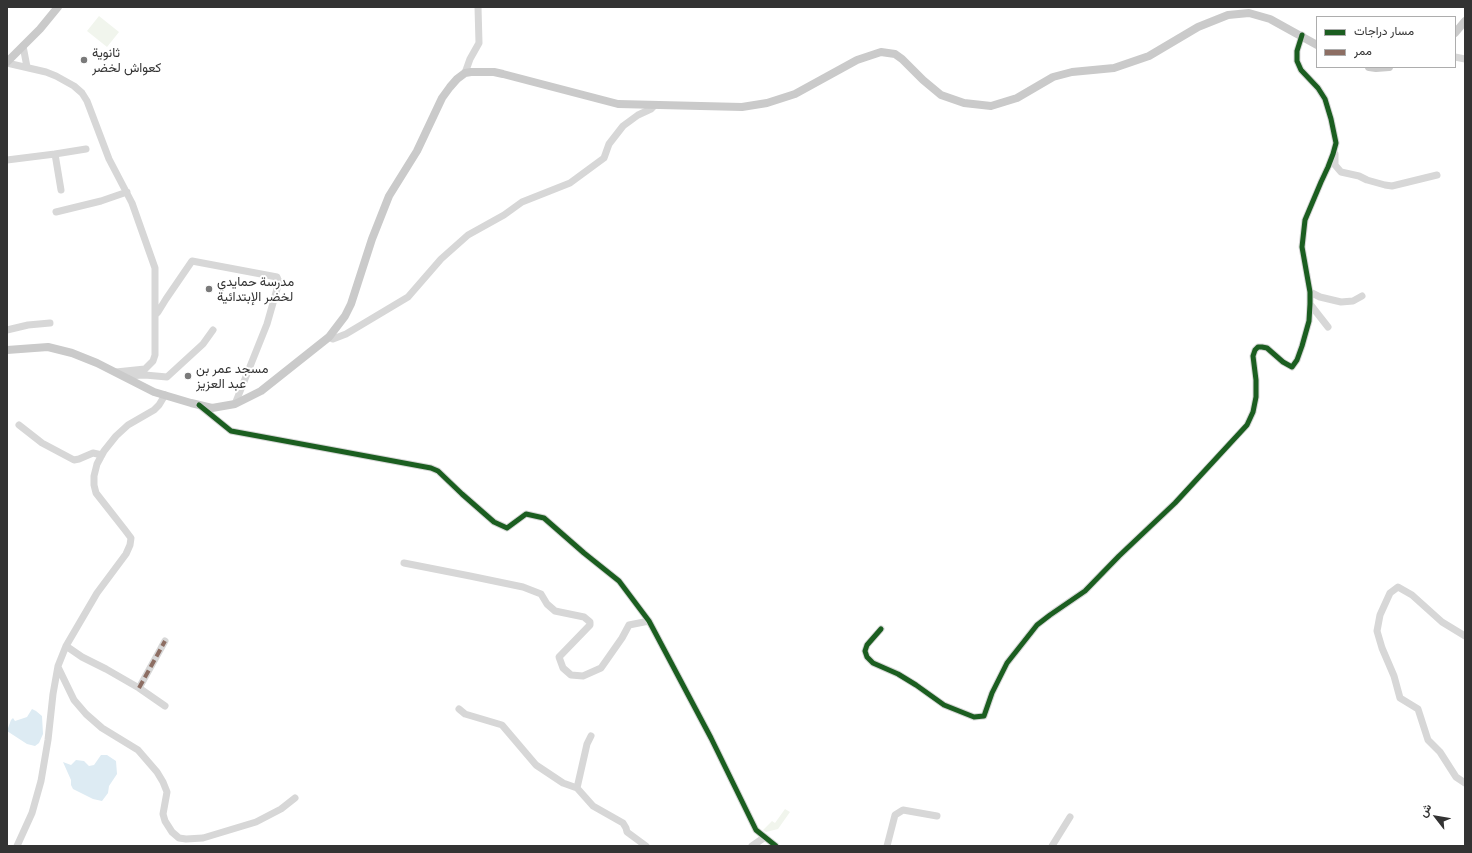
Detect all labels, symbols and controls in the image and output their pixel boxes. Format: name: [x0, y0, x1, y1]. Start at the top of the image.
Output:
legend: [1316, 16, 1456, 68]
text: مسار دراجات: [1354, 24, 1414, 38]
text: ممر: [1354, 44, 1372, 58]
place label: ثانوية كعواش لخضر: [92, 45, 161, 76]
marker: ثانوية كعواش لخضر: [79, 55, 89, 65]
place label: مدرسة حمايدي لخضر الإبتدائية: [217, 274, 294, 305]
marker: مدرسة حمايدي لخضر الإبتدائية: [204, 284, 214, 294]
place label: مسجد عمر بن عبد العزيز: [196, 361, 268, 392]
marker: مسجد عمر بن عبد العزيز: [183, 371, 193, 381]
north arrow: [1416, 797, 1456, 837]
text: ش: [1416, 802, 1434, 820]

